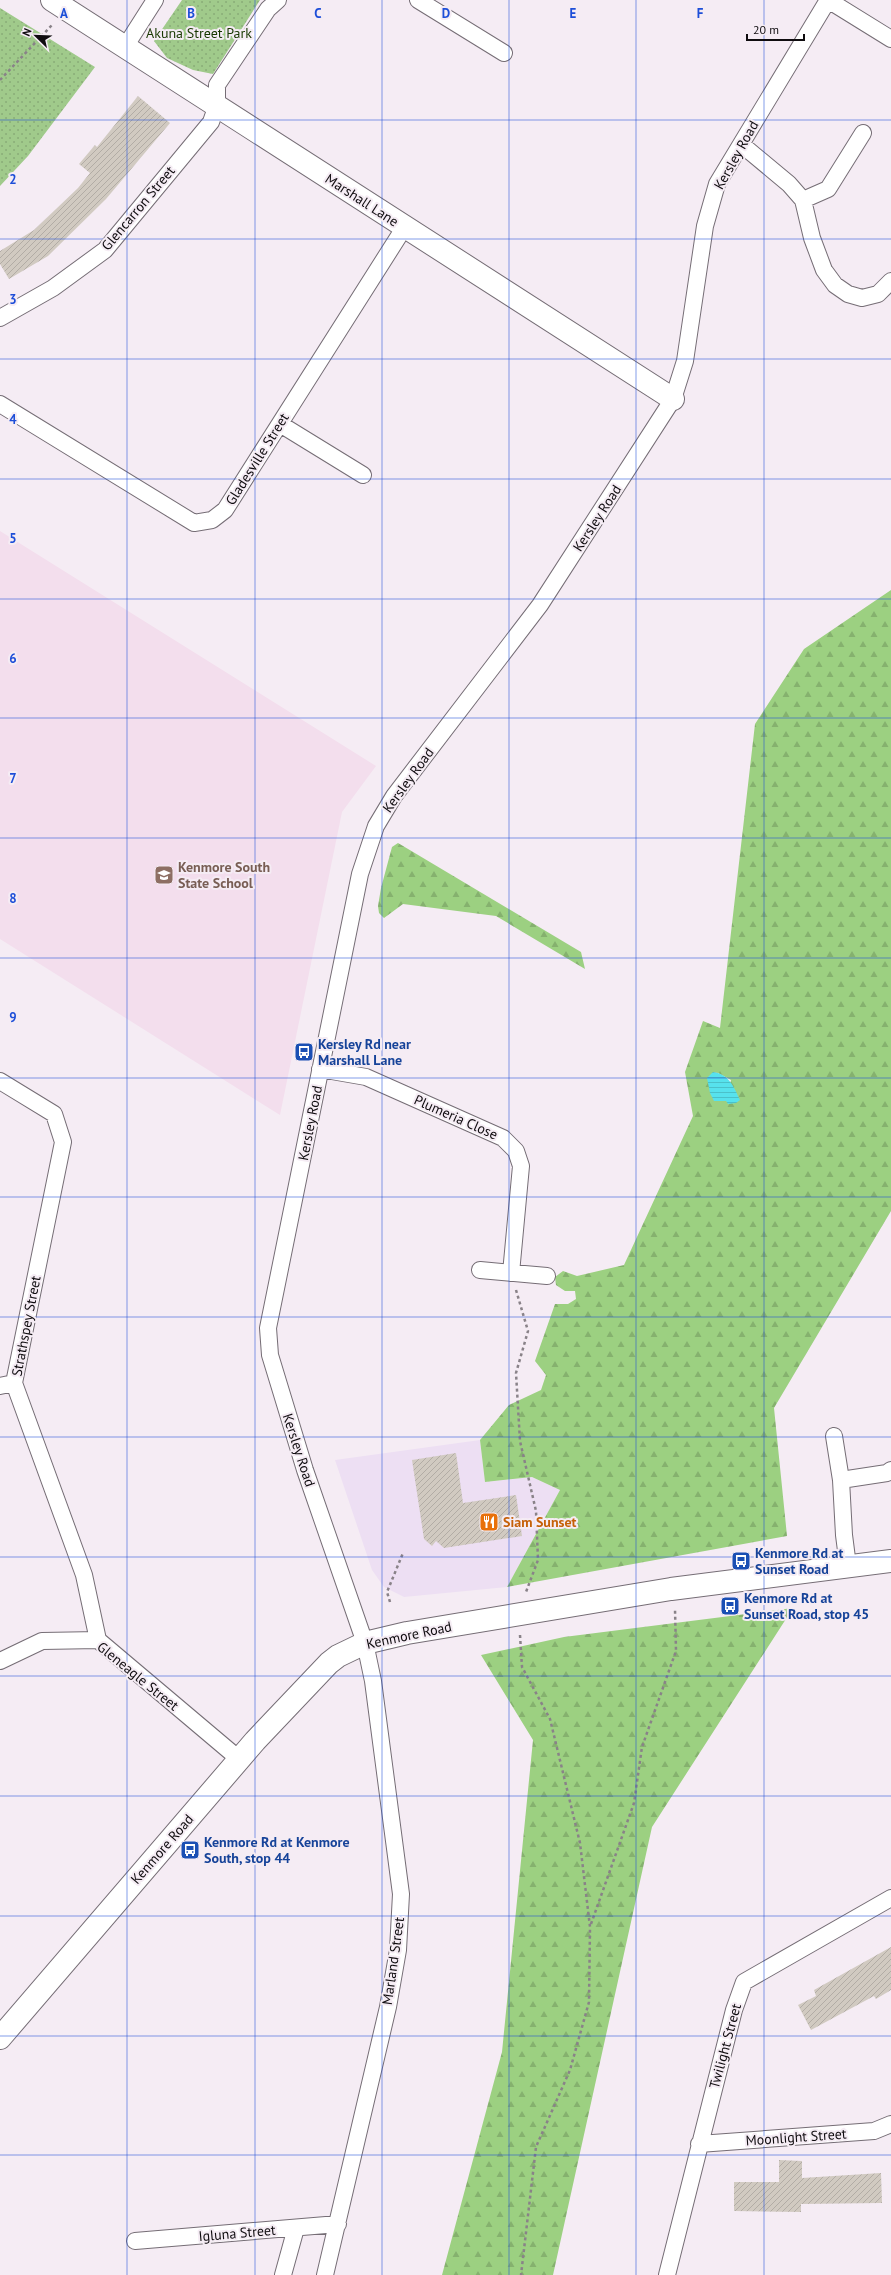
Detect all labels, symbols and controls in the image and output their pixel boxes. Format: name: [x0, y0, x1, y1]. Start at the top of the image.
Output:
text: A: [60, 5, 68, 22]
text: B: [187, 5, 195, 22]
text: C: [314, 5, 322, 22]
text: D: [442, 5, 450, 22]
text: E: [570, 5, 577, 22]
text: F: [697, 5, 704, 22]
north arrow: [16, 16, 56, 56]
scale bar: [747, 16, 804, 42]
text: 20 m: [753, 22, 779, 37]
park label: Akuna Street Park: [146, 24, 252, 42]
text: N: [19, 26, 35, 38]
street label: Kersley Road: [710, 117, 762, 193]
street label: Glencarron Street: [97, 162, 179, 254]
street label: Marshall Lane: [322, 170, 402, 230]
text: 2: [9, 171, 17, 188]
text: 3: [9, 291, 17, 308]
street label: Gladesville Street: [221, 409, 293, 508]
text: 4: [9, 411, 17, 428]
street label: Kersley Road: [569, 481, 625, 555]
text: 5: [9, 530, 17, 547]
text: 6: [9, 650, 17, 667]
street label: Kersley Road: [378, 744, 438, 816]
text: 7: [9, 770, 17, 787]
place label: Kenmore South State School: [178, 858, 270, 892]
school or university icon: Kenmore South State School: [153, 864, 175, 886]
text: 8: [9, 890, 17, 907]
text: 9: [9, 1009, 17, 1026]
place label: Kersley Rd near Marshall Lane: [318, 1035, 411, 1069]
bus stop icon: Kersley Rd near Marshall Lane: [293, 1041, 315, 1063]
street label: Kersley Road: [294, 1084, 326, 1162]
street label: Plumeria Close: [411, 1091, 501, 1143]
street label: Strathspey Street: [7, 1274, 45, 1378]
street label: Kersley Road: [279, 1411, 319, 1489]
restaurant icon: Siam Sunset: [478, 1511, 500, 1533]
place label: Siam Sunset: [503, 1513, 577, 1531]
place label: Kenmore Rd at Sunset Road: [755, 1544, 844, 1578]
bus stop icon: Kenmore Rd at Sunset Road: [730, 1550, 752, 1572]
place label: Kenmore Rd at Sunset Road, stop 45: [744, 1589, 869, 1623]
bus stop icon: Kenmore Rd at Sunset Road, stop 45: [719, 1595, 741, 1617]
street label: Kenmore Road: [365, 1617, 453, 1653]
street label: Gleneagle Street: [94, 1638, 183, 1715]
street label: Kenmore Road: [127, 1810, 197, 1888]
place label: Kenmore Rd at Kenmore South, stop 44: [204, 1833, 350, 1867]
bus stop icon: Kenmore Rd at Kenmore South, stop 44: [179, 1839, 201, 1861]
street label: Marland Street: [378, 1916, 408, 2006]
street label: Twilight Street: [705, 2001, 745, 2090]
street label: Moonlight Street: [745, 2124, 847, 2150]
street label: Igluna Street: [198, 2221, 277, 2245]

